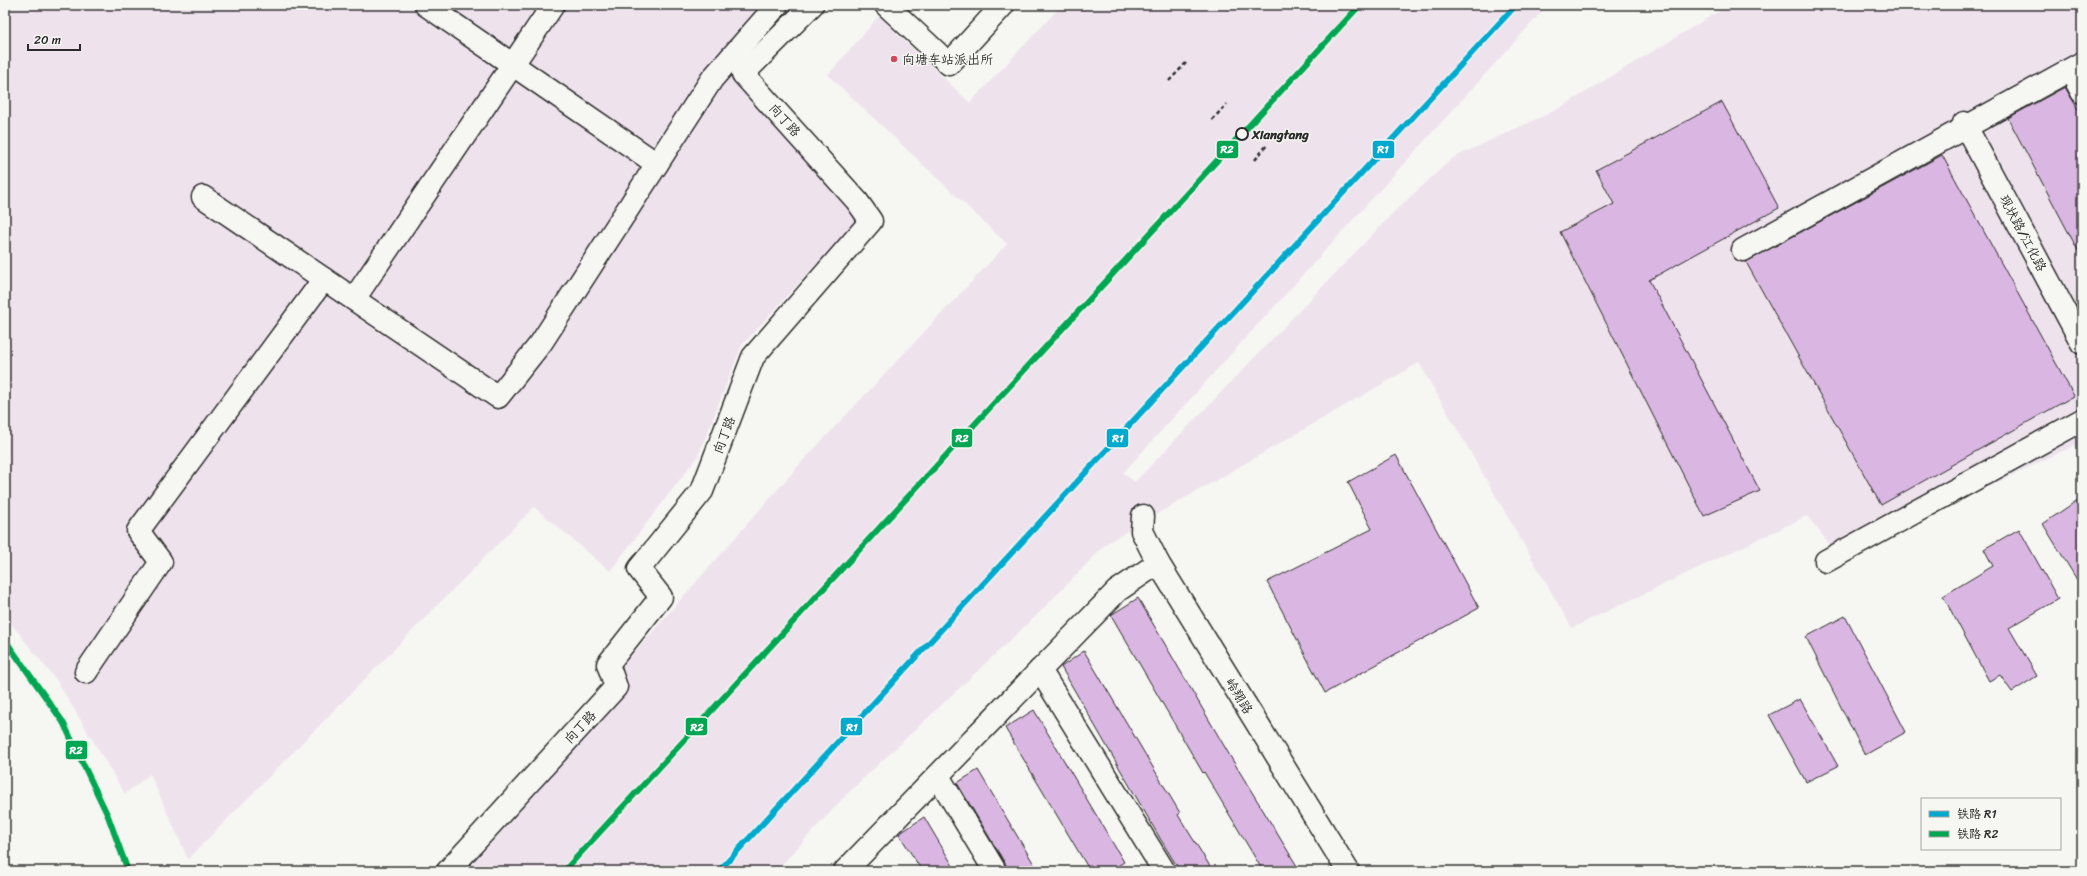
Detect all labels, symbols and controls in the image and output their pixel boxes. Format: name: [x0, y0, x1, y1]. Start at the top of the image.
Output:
scale bar: [28, 26, 80, 52]
text: 20 m: [34, 29, 61, 51]
place label: 向塘车站派出所: [902, 48, 993, 71]
marker: 向塘车站派出所: [889, 54, 899, 64]
street label: 向丁路: [763, 98, 807, 142]
place label: Xiangtang: [1251, 123, 1309, 146]
marker: Xiangtang: [1235, 127, 1249, 141]
line badge: R2: [1216, 140, 1239, 159]
text: R2: [1219, 140, 1234, 159]
line badge: R1: [1372, 140, 1395, 159]
text: R1: [1376, 140, 1389, 159]
street label: 现状路/江化路: [1993, 190, 2053, 276]
street label: 向丁路: [706, 413, 742, 457]
line badge: R2: [951, 428, 973, 448]
line badge: R1: [1106, 428, 1129, 448]
text: R2: [954, 429, 969, 448]
text: R1: [1111, 429, 1124, 448]
street label: 岭翔路: [1219, 673, 1259, 719]
street label: 向丁路: [558, 705, 602, 749]
line badge: R2: [685, 717, 708, 736]
line badge: R1: [840, 717, 863, 736]
text: R2: [689, 718, 704, 737]
text: R1: [845, 718, 858, 737]
line badge: R2: [65, 740, 88, 760]
text: R2: [68, 741, 83, 760]
legend: [1921, 798, 2061, 850]
text: 铁路 R1: [1957, 803, 1997, 825]
text: 铁路 R2: [1957, 823, 1998, 845]

